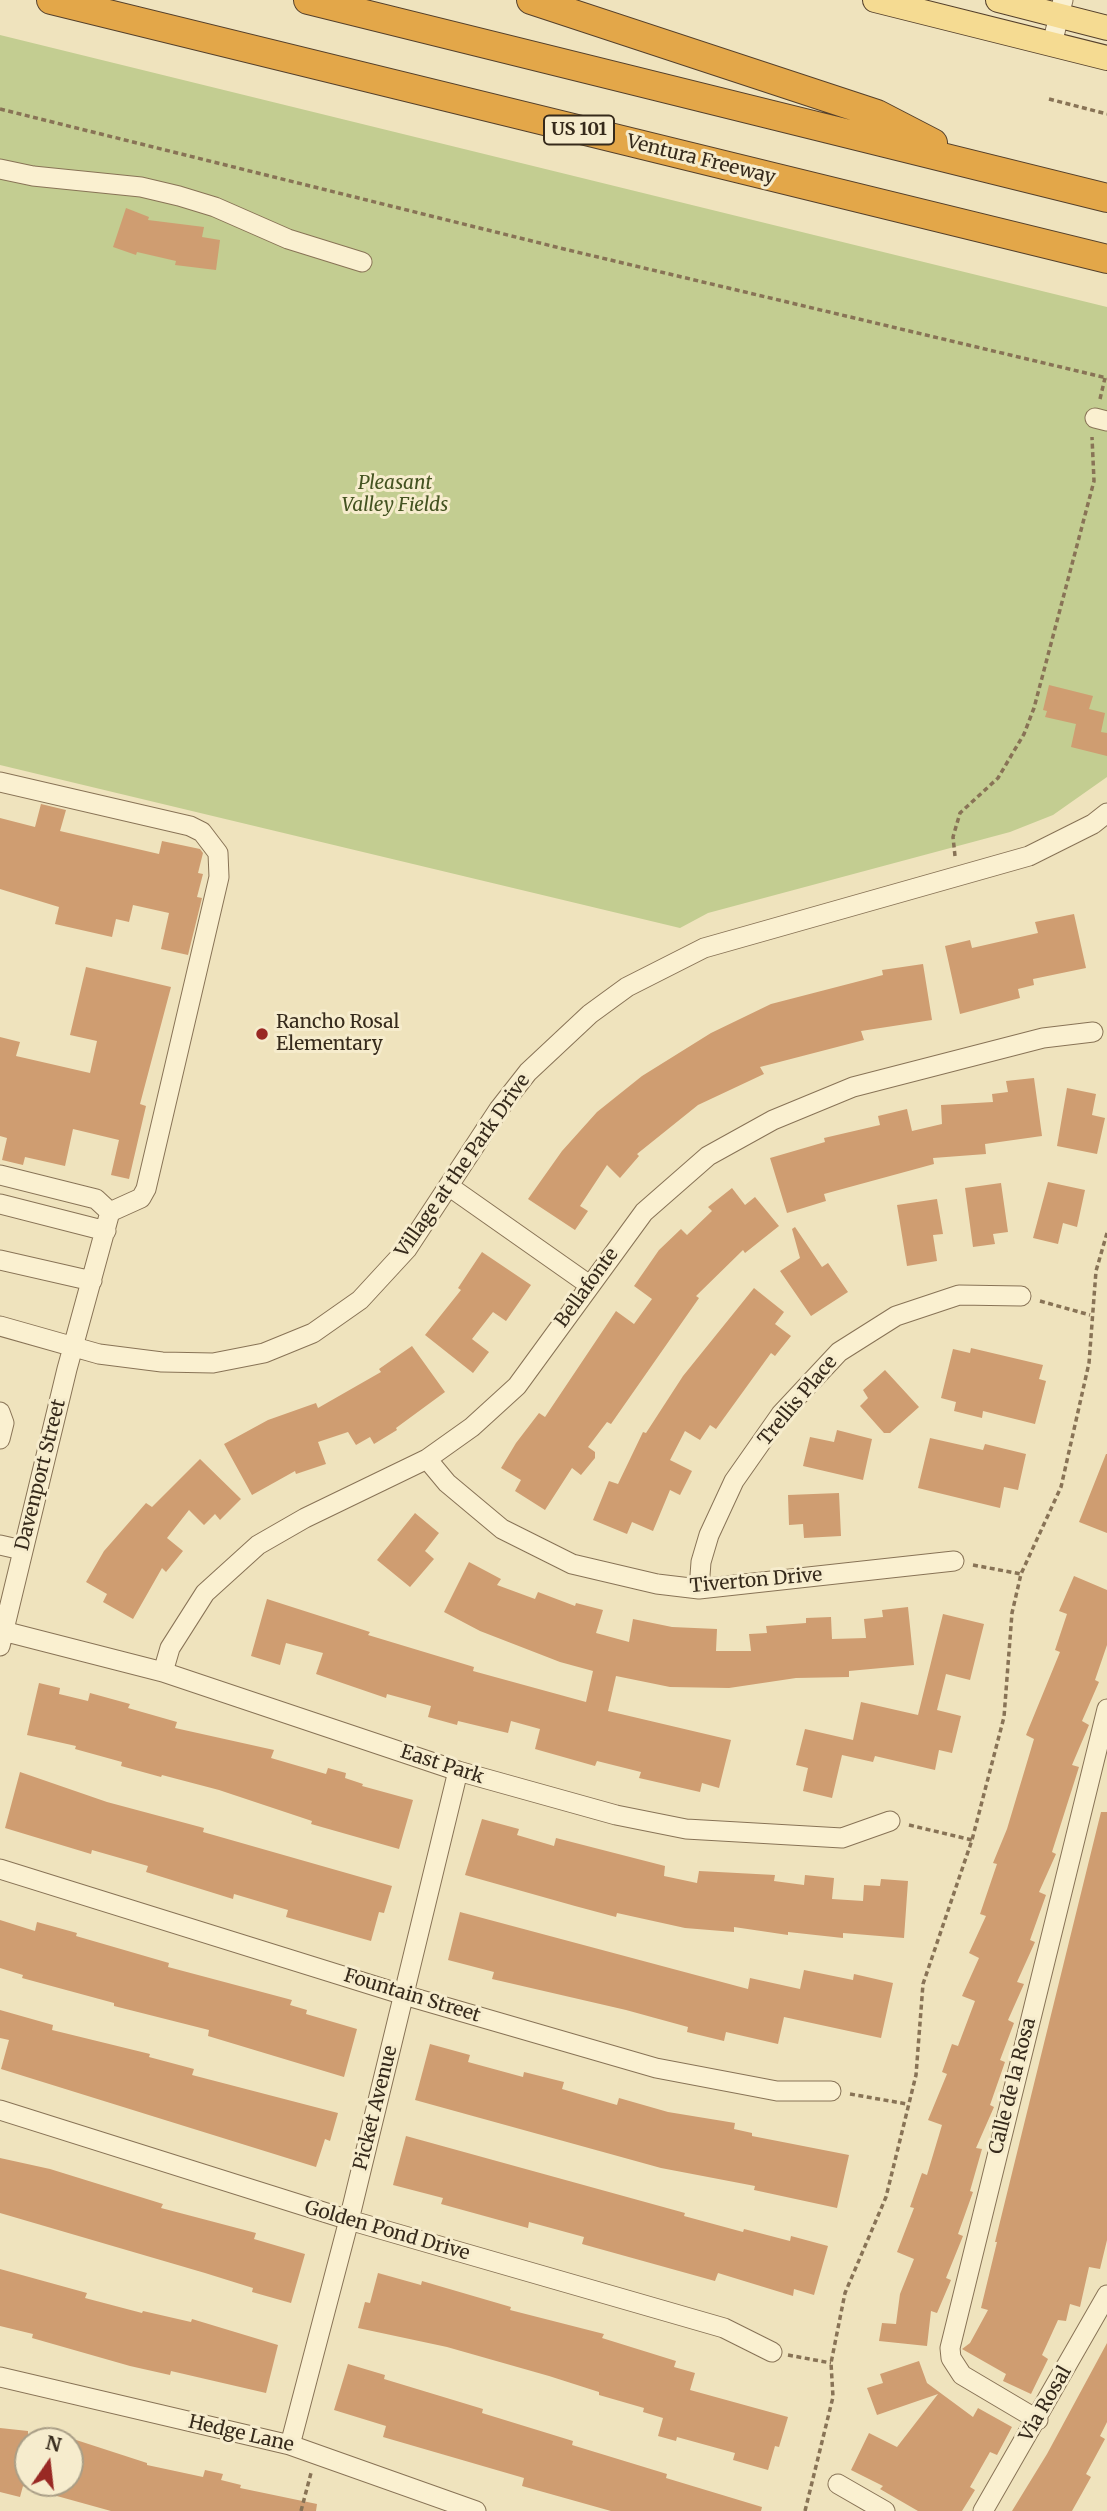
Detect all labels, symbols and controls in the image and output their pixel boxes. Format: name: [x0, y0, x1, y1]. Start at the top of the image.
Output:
road number: US 101: [544, 116, 614, 145]
street label: Ventura Freeway: [624, 130, 778, 190]
park label: Pleasant Valley Fields: [342, 473, 448, 517]
place label: Rancho Rosal Elementary: [276, 1012, 399, 1056]
marker: Rancho Rosal Elementary: [254, 1026, 270, 1042]
street label: Village at the Park Drive: [391, 1070, 535, 1262]
street label: Bellafonte: [551, 1244, 623, 1332]
street label: Trellis Place: [754, 1351, 842, 1451]
street label: Davenport Street: [11, 1397, 71, 1553]
street label: Tiverton Drive: [689, 1564, 823, 1598]
street label: East Park: [397, 1741, 487, 1789]
street label: Fountain Street: [341, 1964, 483, 2028]
street label: Calle de la Rosa: [985, 2016, 1041, 2156]
street label: Picket Avenue: [349, 2043, 403, 2173]
street label: Golden Pond Drive: [302, 2197, 472, 2265]
street label: Via Rosal: [1015, 2362, 1077, 2446]
street label: Hedge Lane: [186, 2411, 296, 2457]
north arrow: [14, 2427, 84, 2497]
text: N: [43, 2430, 64, 2457]

